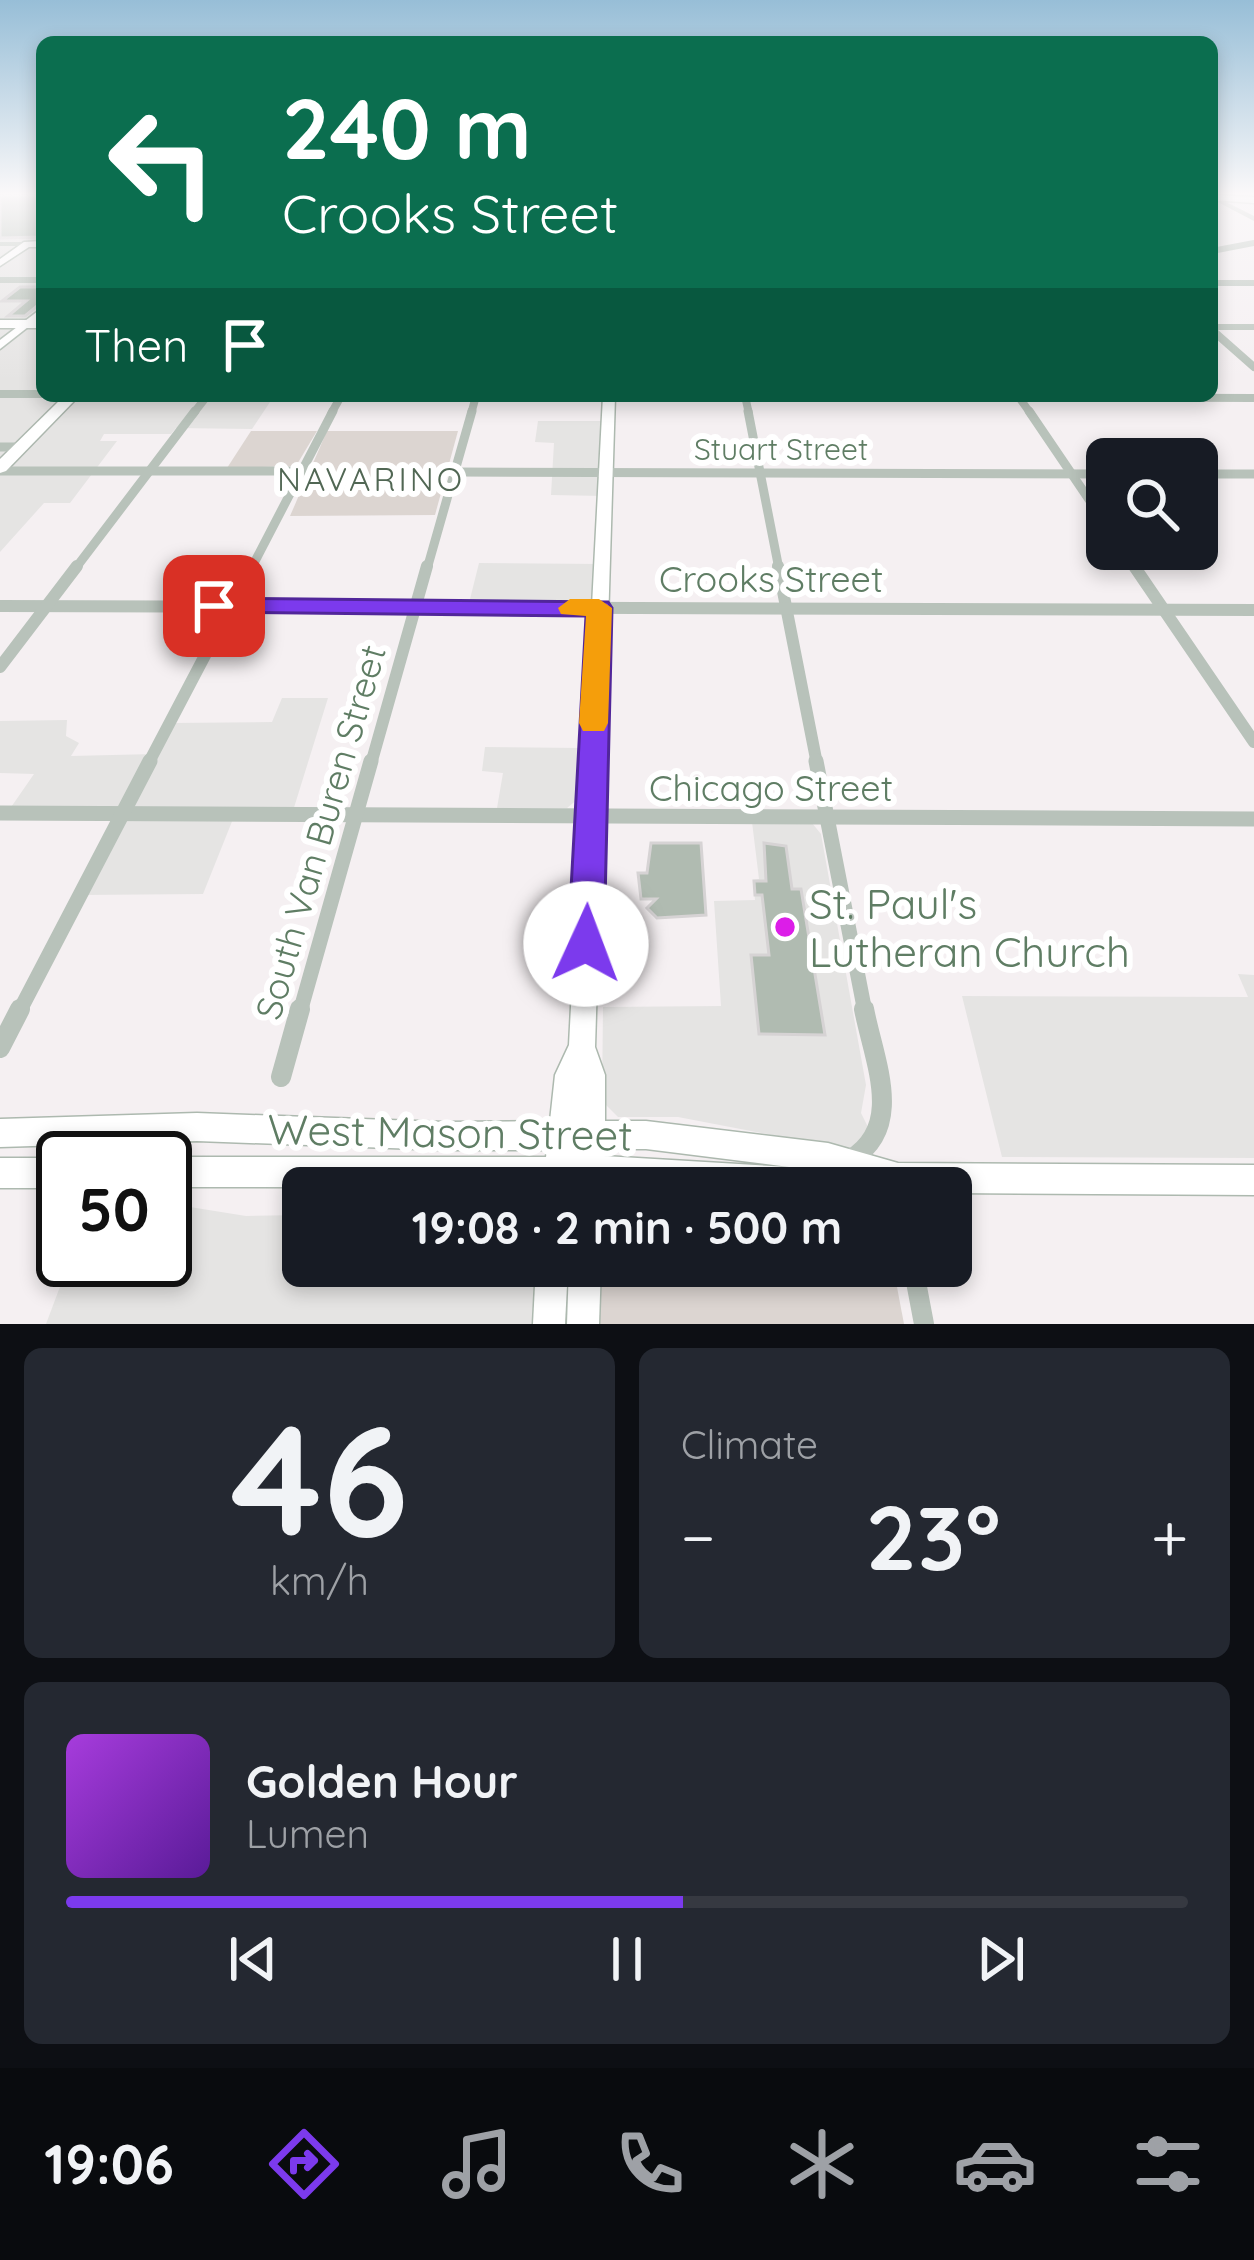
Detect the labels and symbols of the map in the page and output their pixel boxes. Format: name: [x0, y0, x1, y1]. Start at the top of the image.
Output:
street label: Stuart Street: [694, 430, 868, 468]
district label: NAVARINO: [277, 458, 465, 499]
pin: [163, 555, 265, 657]
street label: Crooks Street: [659, 556, 883, 601]
street label: South Van Buren Street: [245, 640, 395, 1024]
street label: Chicago Street: [649, 765, 893, 810]
place label: St. Paul's Lutheran Church: [809, 877, 1130, 978]
position arrow: [523, 881, 649, 1007]
marker: St. Paul's Lutheran Church: [772, 914, 798, 940]
street label: West Mason Street: [267, 1102, 633, 1162]
speed limit sign: 50: [36, 1131, 192, 1287]

